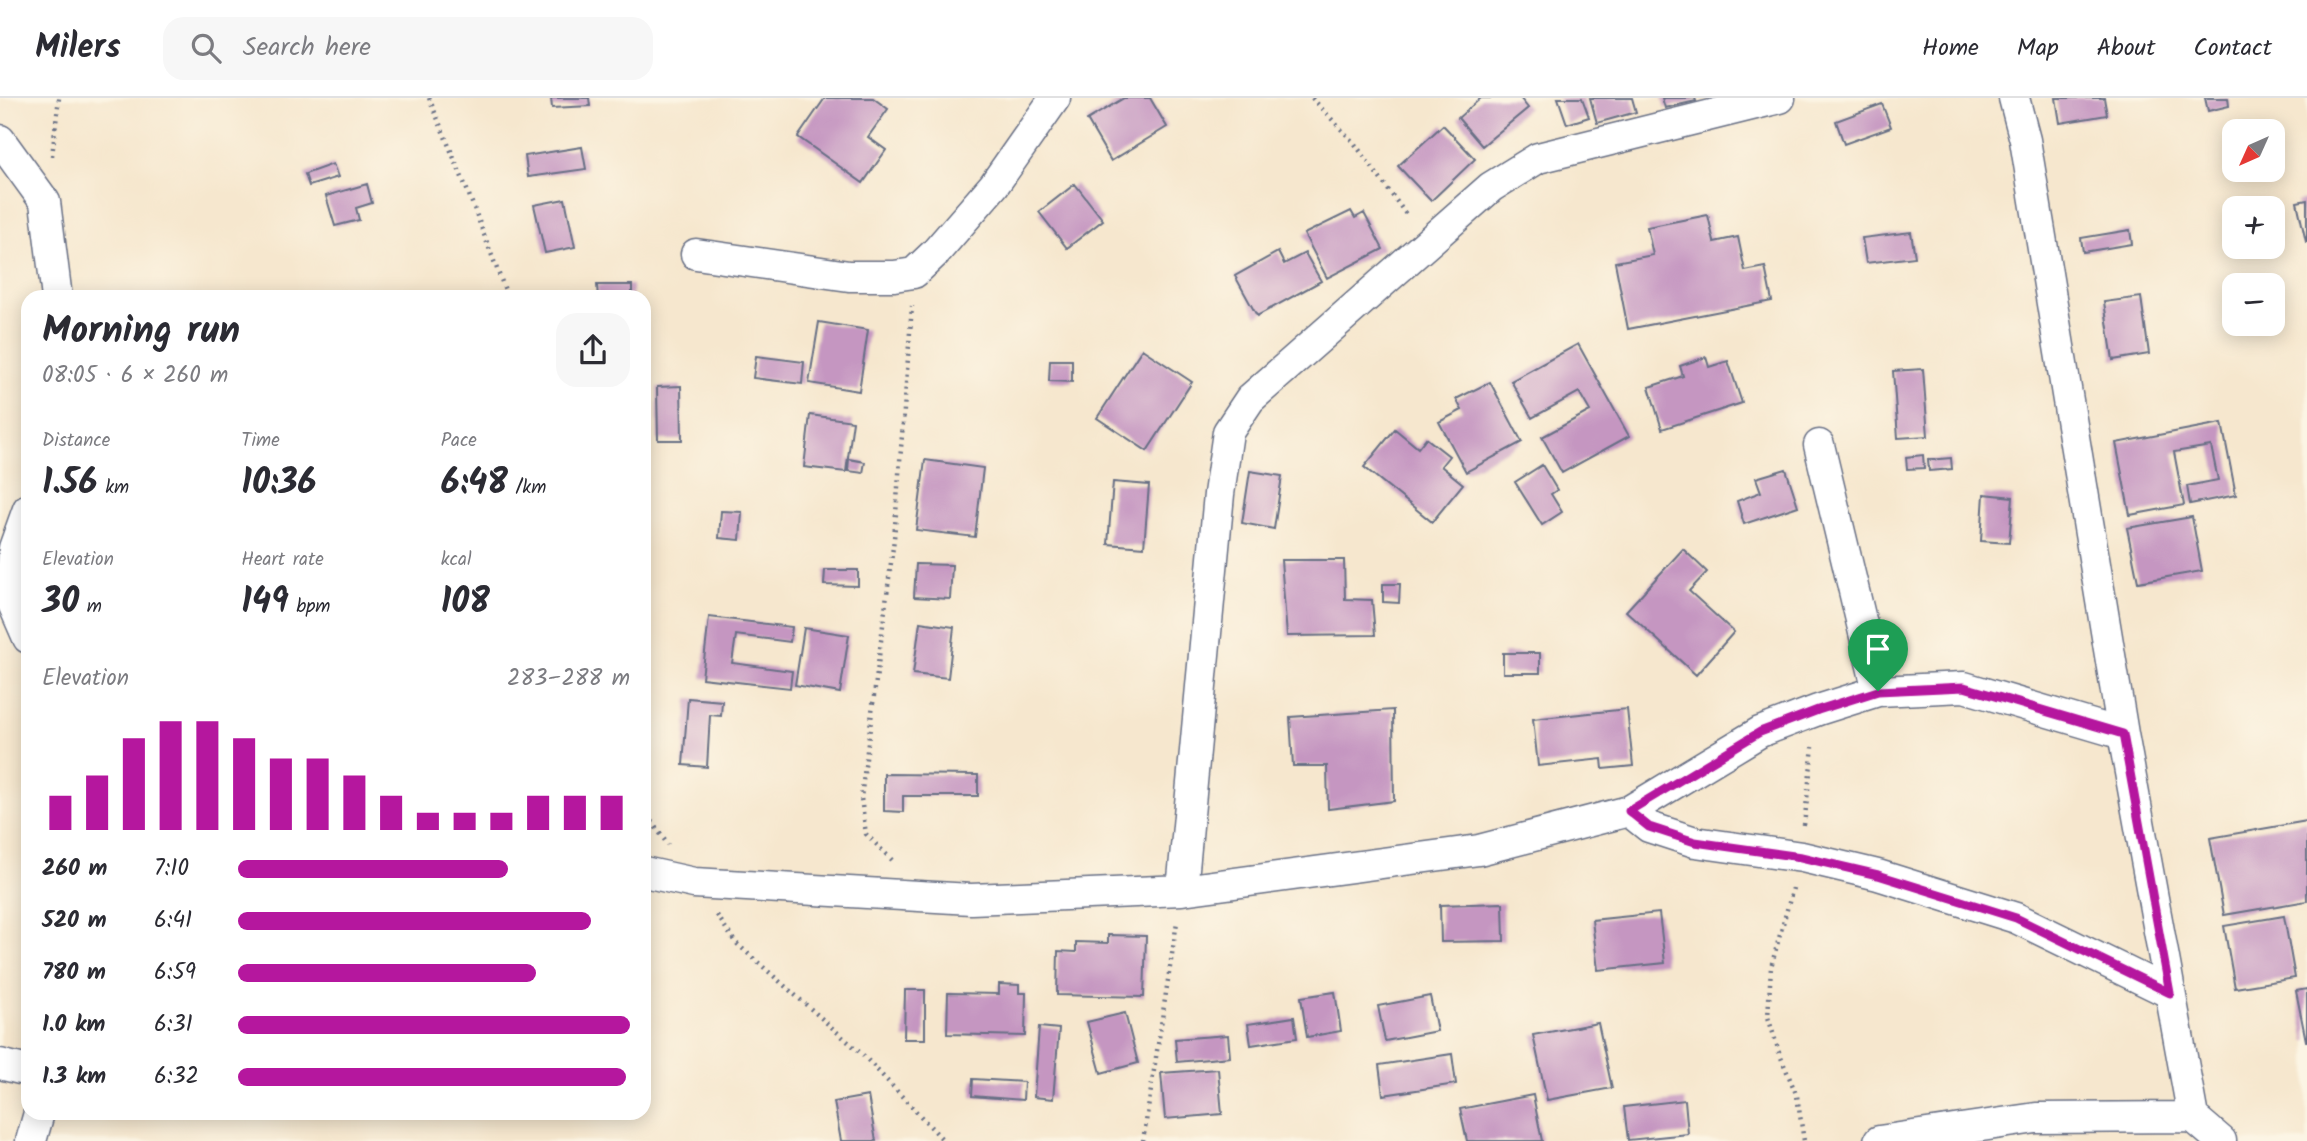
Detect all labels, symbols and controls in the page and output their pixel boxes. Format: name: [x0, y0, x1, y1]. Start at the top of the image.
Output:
search box: [163, 17, 653, 80]
text: Milers: [35, 22, 121, 75]
text: Search here: [243, 27, 371, 69]
icon: search: [187, 29, 225, 67]
text: Home: [1922, 29, 1979, 68]
text: Map: [2017, 29, 2059, 68]
text: About: [2097, 29, 2155, 68]
text: Contact: [2193, 29, 2272, 68]
north arrow: [2222, 119, 2286, 182]
map controls: [2222, 119, 2285, 336]
button: +: [2222, 196, 2285, 259]
button: −: [2222, 273, 2285, 336]
text: Morning run: [42, 302, 240, 362]
button: share: [556, 313, 630, 387]
text: 08:05 · 6 × 260 m: [42, 358, 228, 394]
text: Distance: [42, 426, 110, 456]
text: Time: [241, 426, 280, 456]
text: Pace: [441, 426, 477, 456]
text: 1.56: [42, 456, 98, 512]
text: 10:36: [241, 456, 317, 512]
text: 6:48: [441, 456, 508, 512]
text: km: [98, 473, 129, 503]
text: /km: [508, 473, 546, 503]
text: Elevation: [42, 545, 114, 575]
text: Heart rate: [241, 545, 324, 575]
text: kcal: [441, 545, 472, 575]
text: 30: [42, 575, 79, 631]
text: 149: [241, 575, 289, 631]
text: 108: [441, 575, 490, 631]
text: m: [79, 592, 102, 622]
text: bpm: [289, 592, 331, 622]
pin: [1848, 619, 1908, 691]
icon: arrive: [1859, 630, 1897, 668]
text: Elevation: [42, 661, 129, 697]
text: 283–288 m: [507, 661, 630, 697]
text: 260 m: [42, 851, 107, 887]
text: 7:10: [154, 851, 189, 887]
text: 520 m: [42, 903, 107, 939]
text: 6:41: [154, 903, 192, 939]
text: 780 m: [42, 955, 106, 991]
text: 6:59: [154, 955, 196, 991]
text: 1.0 km: [42, 1007, 105, 1043]
text: 6:31: [154, 1007, 193, 1043]
text: 1.3 km: [42, 1059, 106, 1095]
text: 6:32: [154, 1059, 199, 1095]

